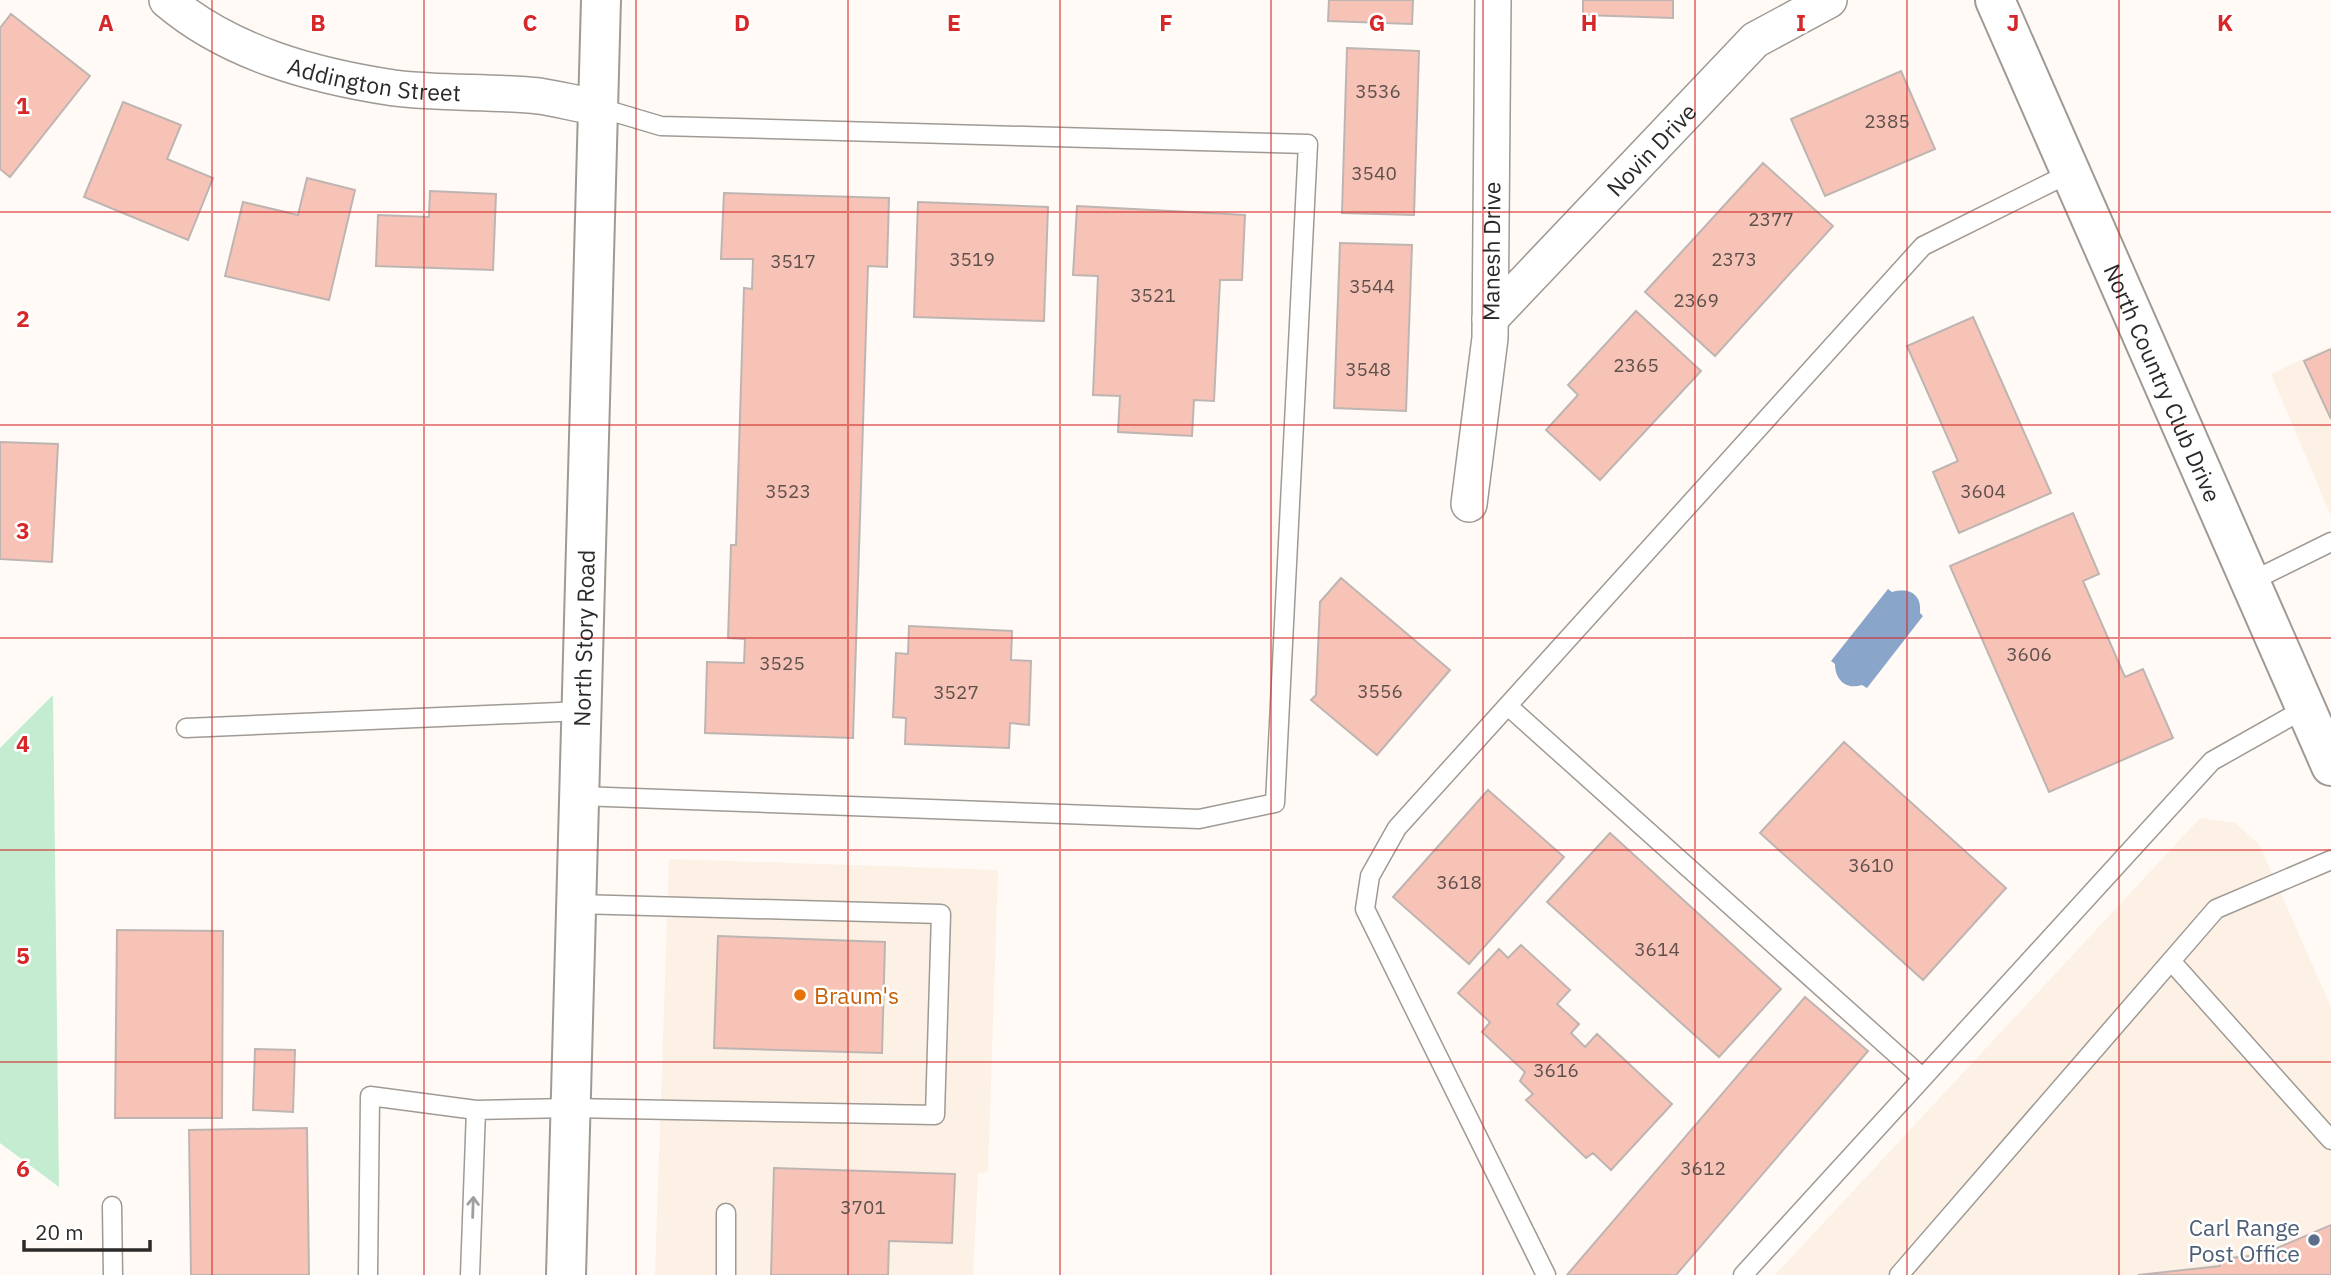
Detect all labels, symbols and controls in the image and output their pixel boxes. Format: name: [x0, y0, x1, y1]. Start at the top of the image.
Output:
text: A: [98, 7, 114, 37]
text: B: [310, 7, 326, 37]
text: C: [523, 7, 538, 37]
text: D: [734, 7, 750, 37]
text: E: [947, 7, 961, 37]
text: F: [1159, 7, 1173, 37]
text: G: [1369, 7, 1385, 37]
text: H: [1581, 7, 1597, 37]
text: I: [1796, 7, 1806, 37]
text: J: [2007, 7, 2019, 37]
text: K: [2217, 7, 2233, 37]
street label: Addington Street: [284, 50, 461, 107]
house number: 3536: [1355, 79, 1401, 103]
text: 1: [16, 90, 30, 120]
street label: Novin Drive: [1600, 96, 1703, 202]
house number: 2385: [1864, 109, 1910, 133]
house number: 3540: [1351, 161, 1397, 185]
street label: Manesh Drive: [1475, 181, 1506, 321]
house number: 2377: [1748, 207, 1794, 231]
house number: 3519: [949, 247, 995, 271]
house number: 2373: [1711, 247, 1757, 271]
house number: 3517: [770, 249, 816, 273]
street label: North Country Club Drive: [2098, 259, 2228, 507]
house number: 3544: [1349, 274, 1395, 298]
house number: 3521: [1130, 283, 1176, 307]
house number: 2369: [1673, 288, 1719, 312]
text: 2: [16, 303, 30, 333]
house number: 2365: [1613, 353, 1659, 377]
house number: 3548: [1345, 357, 1391, 381]
house number: 3523: [765, 479, 811, 503]
house number: 3604: [1960, 479, 2006, 503]
text: 3: [16, 515, 30, 545]
street label: North Story Road: [566, 549, 601, 727]
house number: 3606: [2006, 642, 2052, 666]
house number: 3525: [759, 651, 805, 675]
house number: 3556: [1357, 679, 1403, 703]
house number: 3527: [933, 680, 979, 704]
text: 4: [16, 728, 30, 758]
house number: 3610: [1848, 853, 1894, 877]
house number: 3618: [1436, 870, 1482, 894]
house number: 3614: [1634, 937, 1680, 961]
text: 5: [16, 940, 30, 970]
place label: Braum's: [814, 980, 899, 1010]
marker: Braum's: [792, 987, 808, 1003]
house number: 3616: [1533, 1058, 1579, 1082]
text: 6: [16, 1153, 30, 1183]
house number: 3612: [1680, 1156, 1726, 1180]
house number: 3701: [840, 1195, 886, 1219]
one-way arrow: [466, 1196, 479, 1219]
scale bar: [24, 1208, 150, 1252]
place label: Carl Range Post Office: [2188, 1212, 2300, 1268]
text: 20 m: [35, 1218, 84, 1246]
marker: Carl Range Post Office: [2306, 1232, 2322, 1248]

